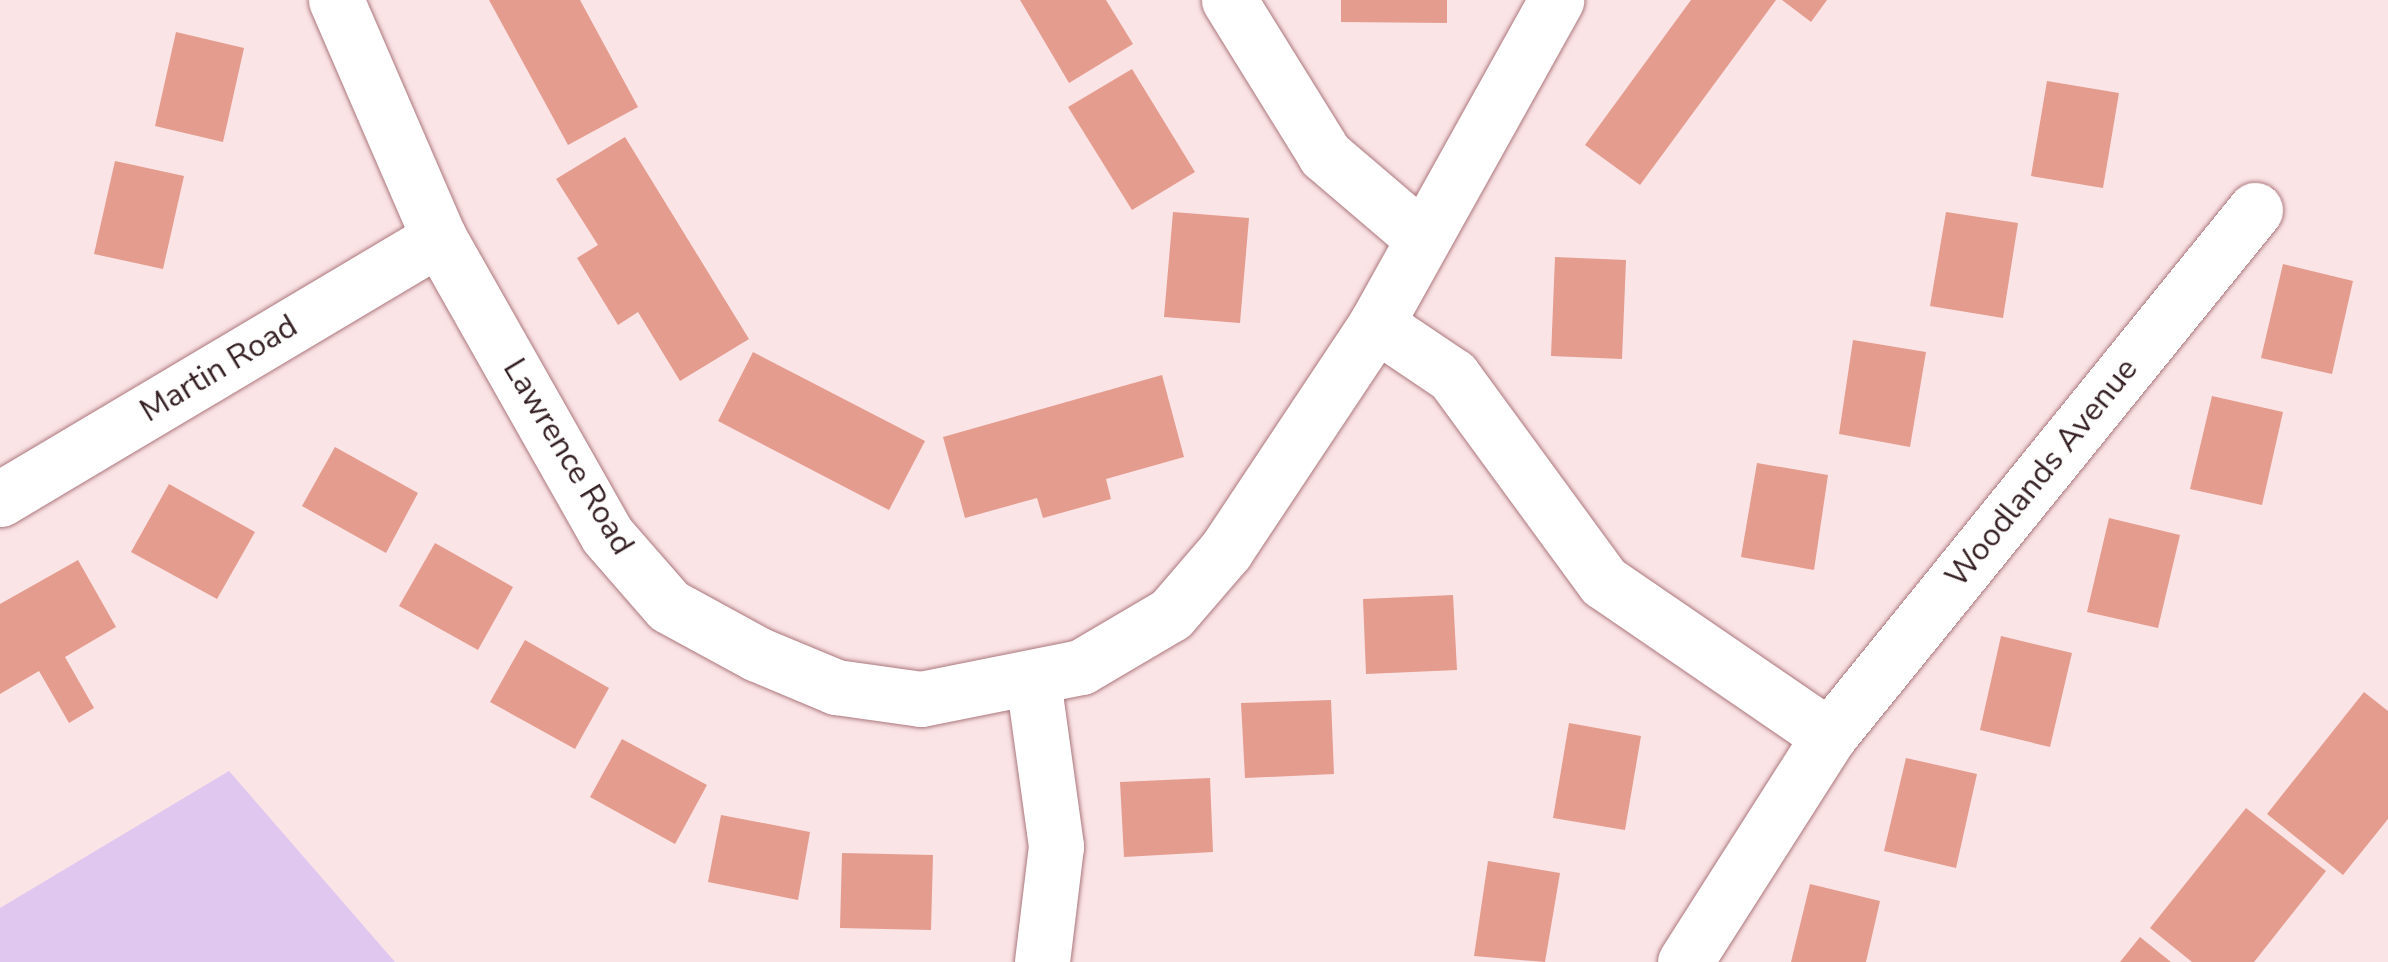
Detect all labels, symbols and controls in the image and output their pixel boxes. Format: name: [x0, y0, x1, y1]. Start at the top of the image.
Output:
street label: Martin Road: [134, 307, 304, 431]
street label: Woodlands Avenue: [1938, 351, 2146, 595]
street label: Lawrence Road: [494, 352, 642, 562]

